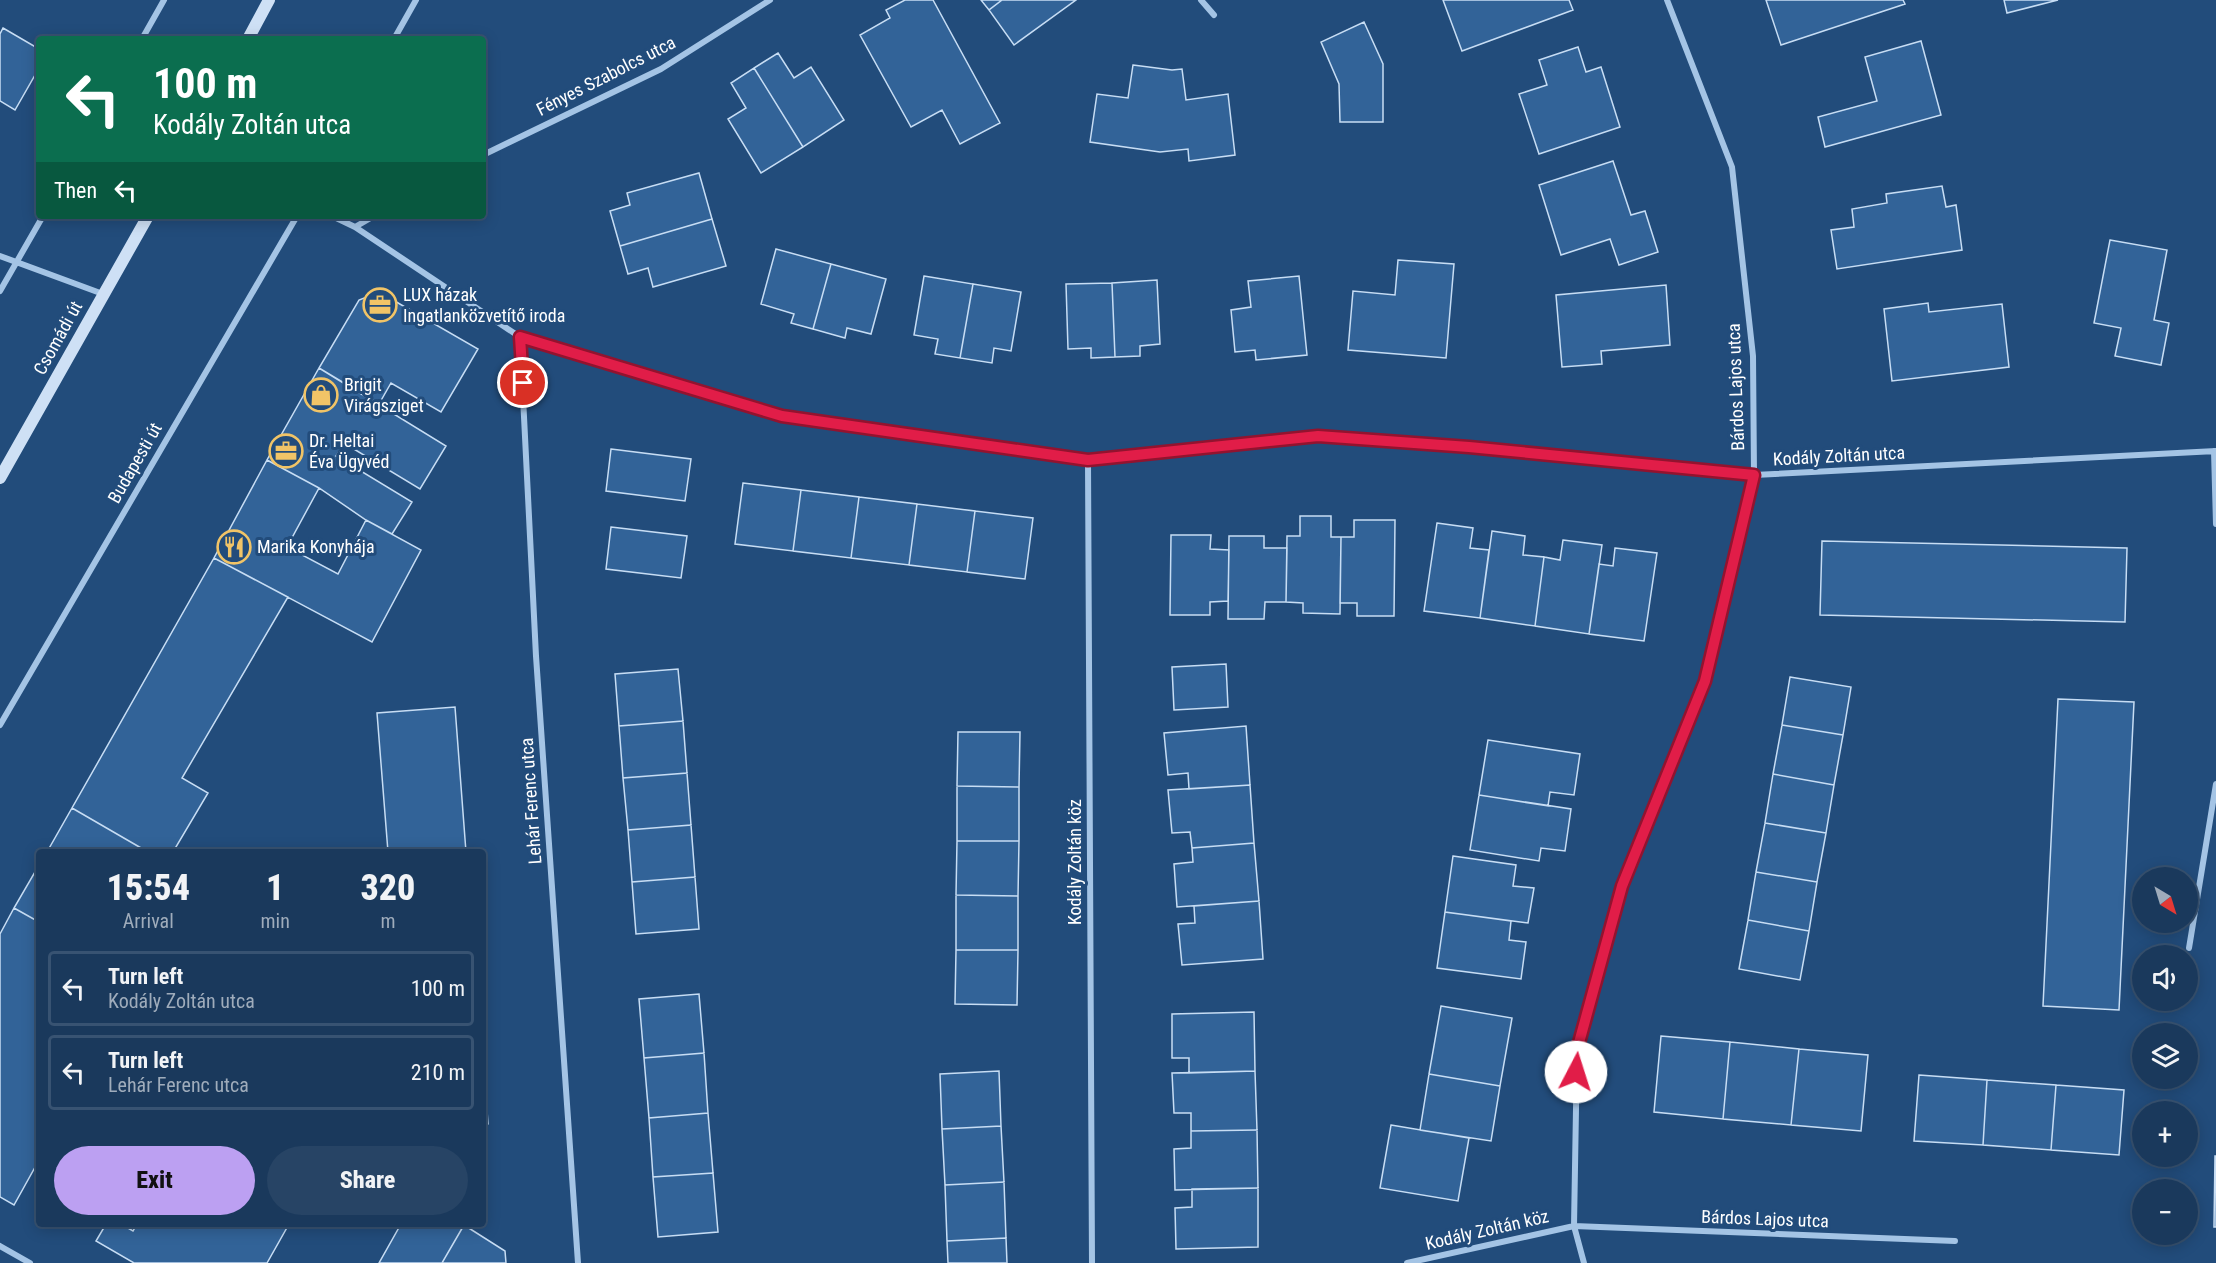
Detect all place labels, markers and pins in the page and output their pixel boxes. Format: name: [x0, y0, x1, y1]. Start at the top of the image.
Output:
place label: LUX házak Ingatlanközvetítő iroda: [403, 284, 565, 326]
office icon: LUX házak Ingatlanközvetítő iroda: [362, 287, 398, 323]
pin: [497, 357, 548, 408]
place label: Brigit Virágsziget: [344, 374, 424, 416]
shop icon: Brigit Virágsziget: [303, 377, 339, 413]
place label: Dr. Heltai Éva Ügyvéd: [309, 430, 389, 472]
office icon: Dr. Heltai Éva Ügyvéd: [268, 433, 304, 469]
restaurant icon: Marika Konyhája: [216, 529, 252, 565]
place label: Marika Konyhája: [257, 536, 375, 557]

